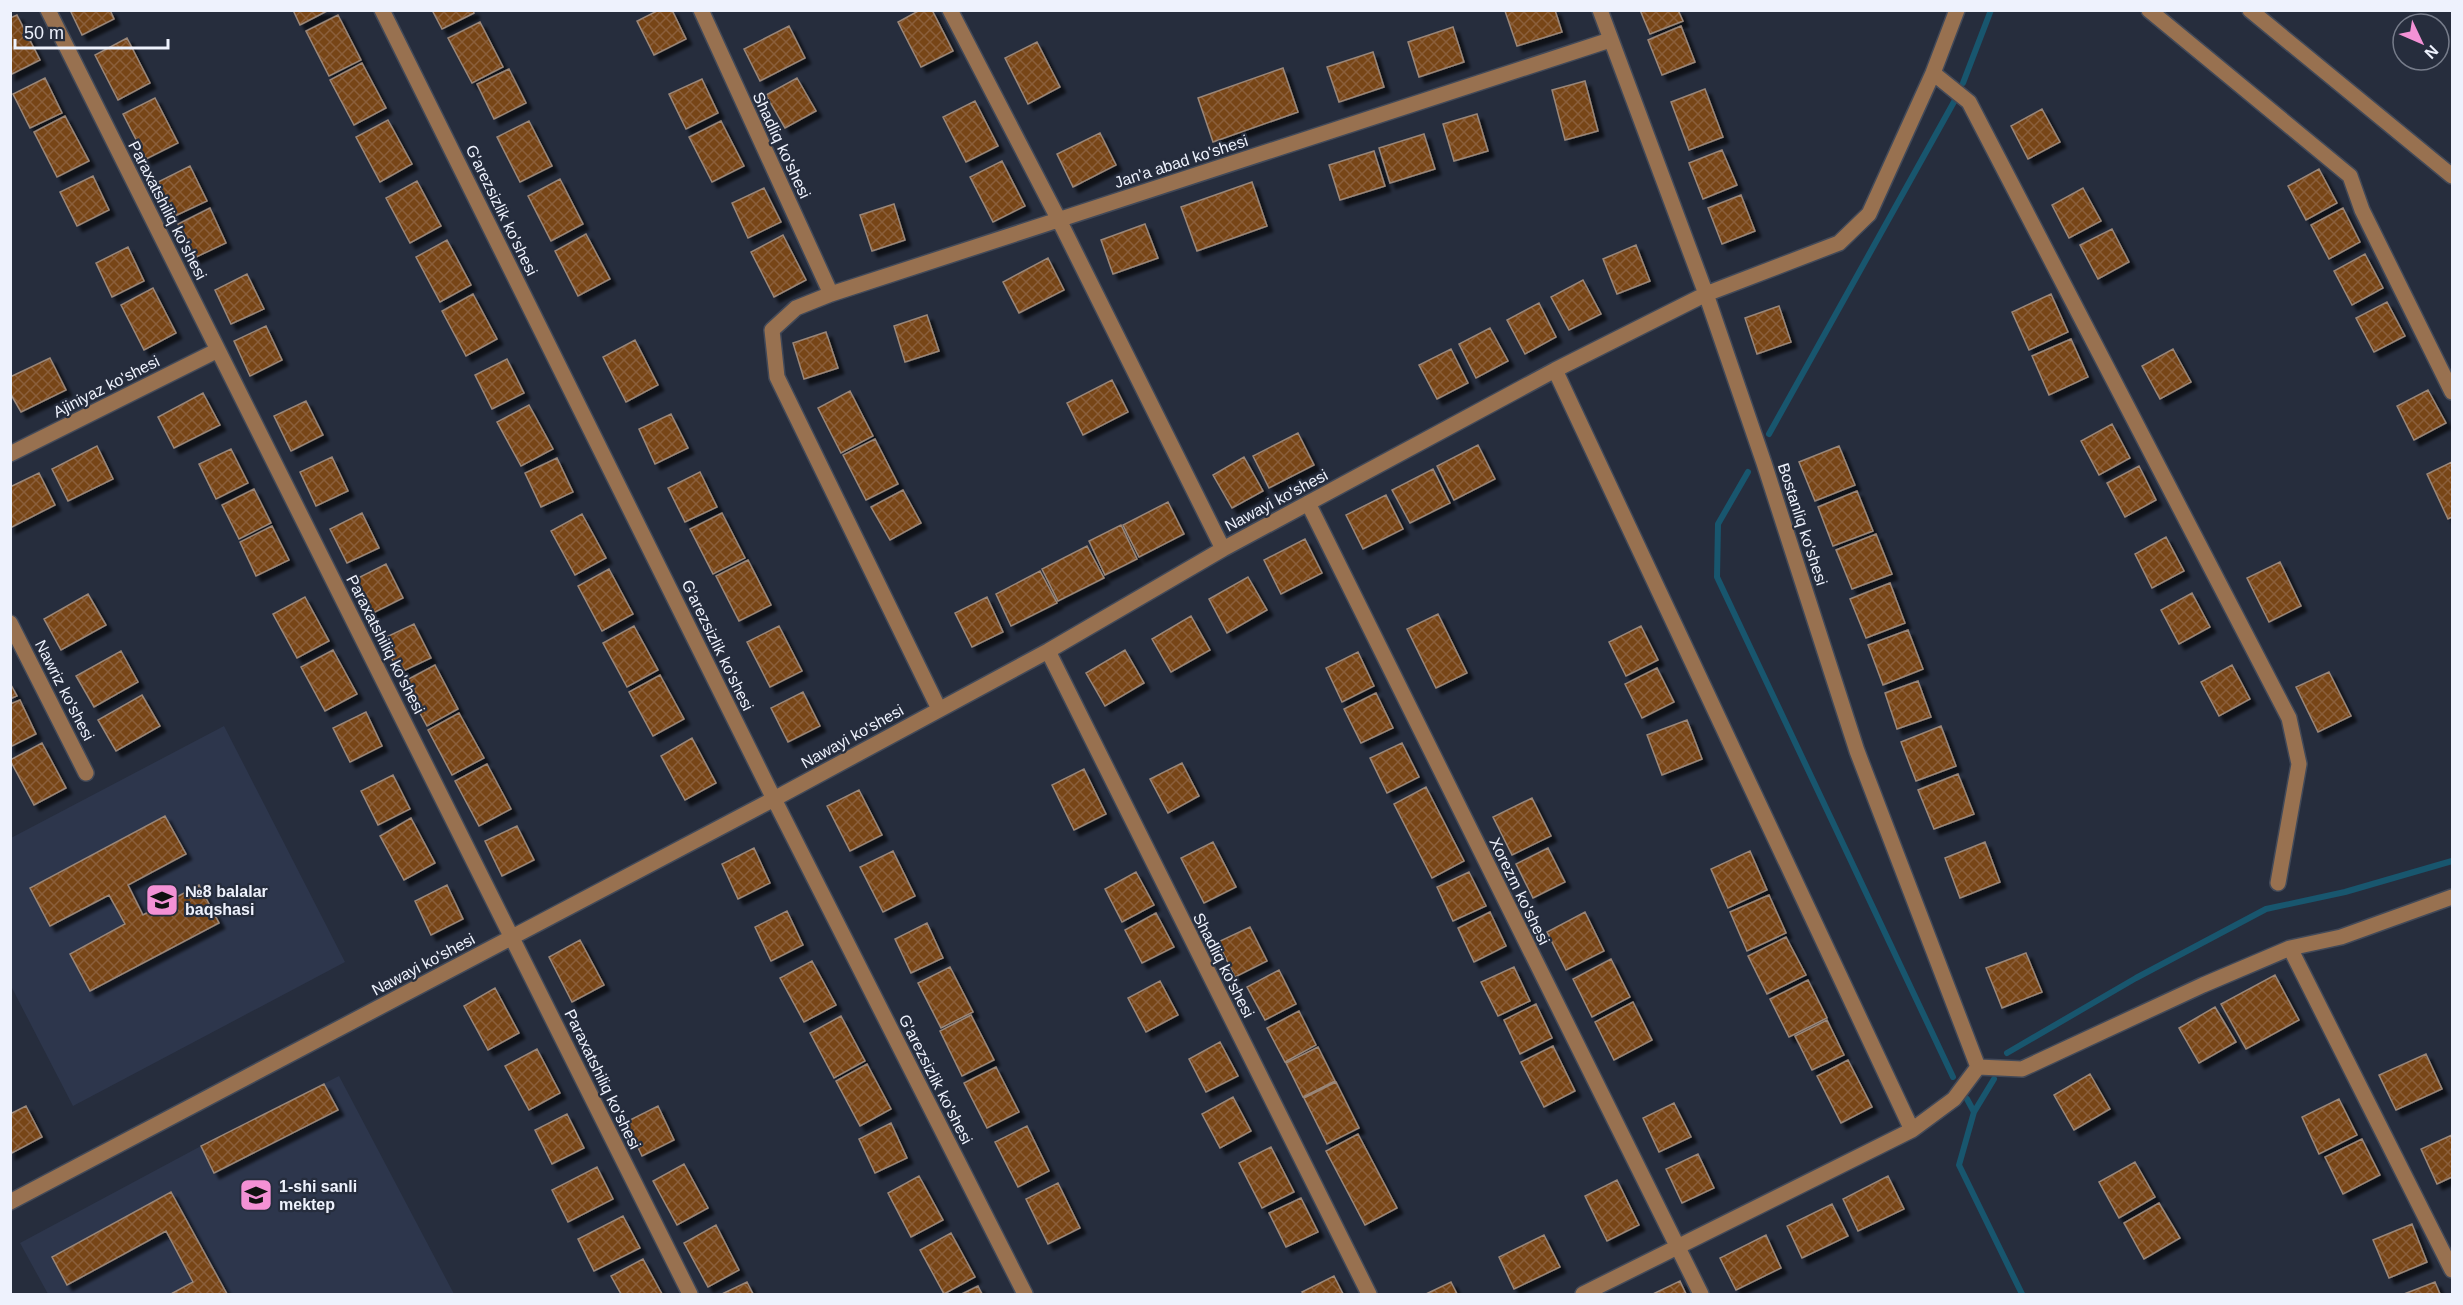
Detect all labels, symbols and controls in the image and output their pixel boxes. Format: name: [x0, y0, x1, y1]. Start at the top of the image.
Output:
scale bar: [15, 12, 168, 50]
north arrow: [2391, 12, 2451, 72]
text: 50 m: [24, 23, 64, 43]
text: N: [2421, 42, 2442, 62]
street label: Shadliq ko'shesi: [750, 89, 814, 201]
street label: Jan'a abad ko'shesi: [1112, 132, 1250, 191]
street label: Paraxatshiliq ko'shesi: [125, 138, 210, 282]
street label: G'arezsizlik ko'shesi: [463, 142, 541, 278]
street label: Ajiniyaz ko'shesi: [50, 352, 162, 421]
street label: Bostanliq ko'shesi: [1775, 461, 1830, 587]
street label: Nawayi ko'shesi: [1222, 466, 1331, 535]
street label: Paraxatshiliq ko'shesi: [343, 572, 428, 716]
street label: G'arezsizlik ko'shesi: [679, 577, 757, 713]
street label: Nawriz ko'shesi: [32, 637, 97, 743]
street label: Nawayi ko'shesi: [798, 701, 906, 772]
street label: Xorezm ko'shesi: [1486, 835, 1553, 947]
school or university icon: №8 balalar baqshasi: [144, 882, 180, 918]
place label: №8 balalar baqshasi: [185, 883, 268, 918]
street label: Shadliq ko'shesi: [1190, 910, 1257, 1020]
street label: Nawayi ko'shesi: [369, 930, 478, 999]
street label: Paraxatshiliq ko'shesi: [561, 1007, 644, 1152]
street label: G'arezsizlik ko'shesi: [896, 1012, 976, 1147]
school or university icon: 1-shi sanli mektep: [238, 1177, 274, 1213]
place label: 1-shi sanli mektep: [279, 1178, 357, 1213]

